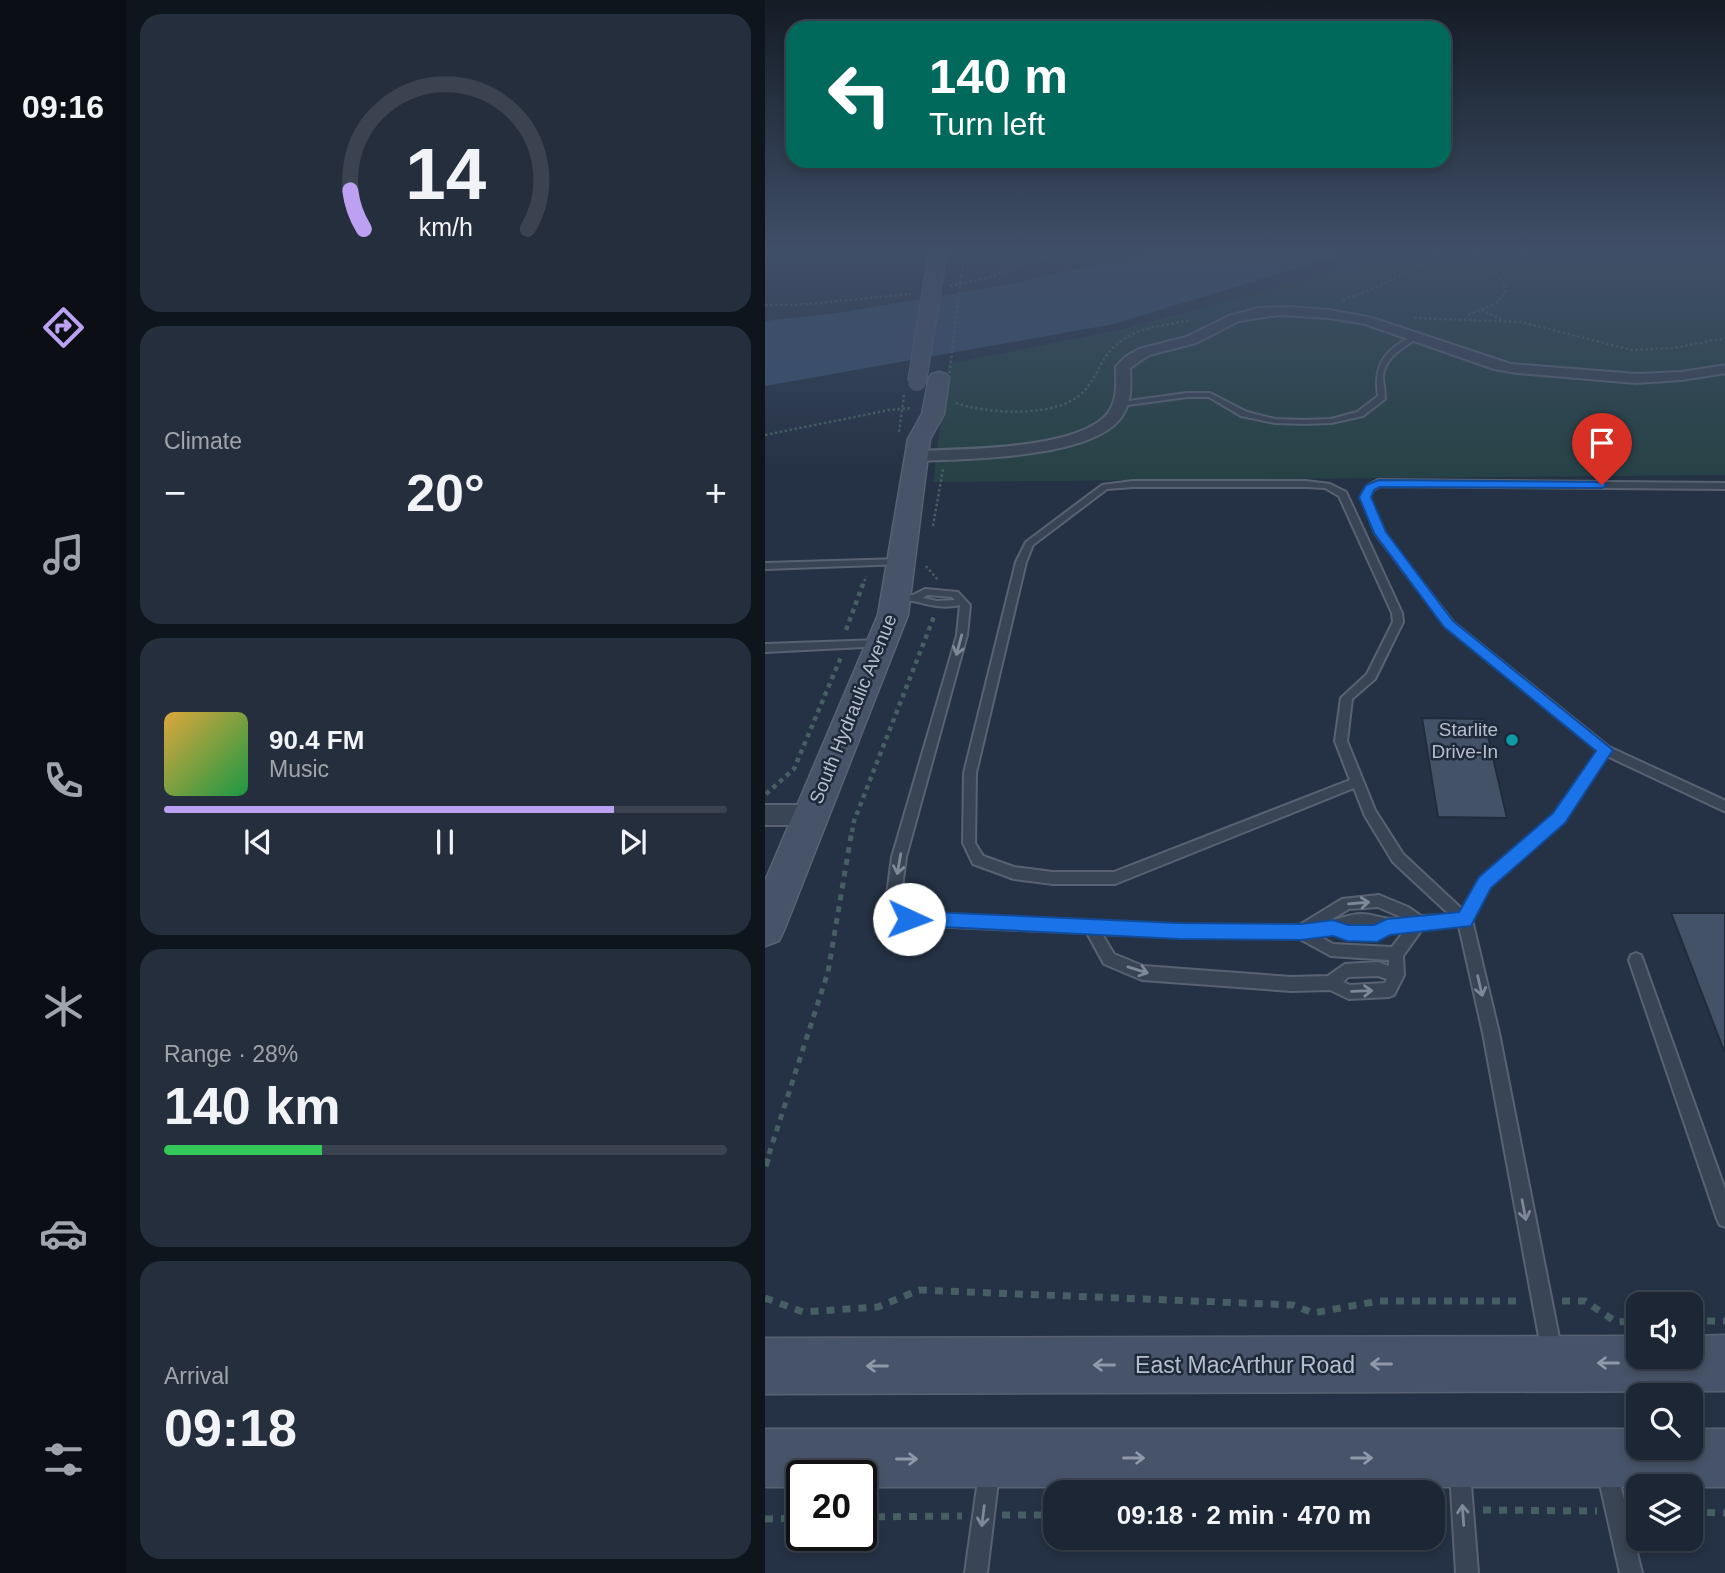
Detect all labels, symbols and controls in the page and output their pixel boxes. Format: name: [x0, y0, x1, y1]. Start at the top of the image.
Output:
icon: left: [814, 49, 905, 140]
text: 140 m: [929, 49, 1068, 103]
text: 09:16: [22, 89, 104, 125]
text: Turn left: [929, 106, 1045, 142]
text: 14: [405, 133, 486, 214]
text: km/h: [418, 213, 473, 241]
icon: directions: [39, 303, 88, 352]
pin: [1572, 413, 1632, 485]
icon: arrive: [1583, 424, 1621, 462]
text: Climate: [164, 428, 242, 454]
text: 20°: [406, 464, 485, 522]
text: −: [164, 472, 186, 514]
text: +: [705, 472, 727, 514]
icon: music: [39, 530, 88, 579]
street label: South Hydraulic Avenue: [805, 611, 901, 807]
one-way arrow: [952, 633, 965, 656]
place label: Starlite Drive-In: [1431, 719, 1498, 762]
text: 90.4 FM: [269, 725, 364, 755]
marker: Starlite Drive-In: [1504, 732, 1520, 748]
icon: phone: [39, 756, 88, 805]
text: Music: [269, 756, 329, 782]
icon: previous: [239, 823, 277, 861]
icon: pause: [426, 823, 464, 861]
icon: next: [614, 823, 652, 861]
one-way arrow: [891, 852, 905, 875]
position arrow: [872, 882, 946, 956]
one-way arrow: [1347, 896, 1369, 909]
one-way arrow: [1127, 964, 1149, 977]
one-way arrow: [1474, 975, 1487, 997]
icon: climate: [39, 982, 88, 1031]
one-way arrow: [1350, 985, 1373, 998]
text: Range · 28%: [164, 1041, 298, 1067]
text: 140 km: [164, 1077, 340, 1135]
one-way arrow: [1518, 1198, 1532, 1221]
icon: car: [39, 1209, 88, 1258]
map controls: [1626, 1292, 1703, 1551]
button: sound: [1626, 1292, 1703, 1369]
street label: East MacArthur Road: [1135, 1352, 1355, 1378]
one-way arrow: [1597, 1356, 1620, 1370]
one-way arrow: [1369, 1357, 1392, 1371]
one-way arrow: [1093, 1358, 1116, 1372]
one-way arrow: [865, 1359, 888, 1373]
text: Arrival: [164, 1363, 229, 1389]
button: search: [1626, 1383, 1703, 1460]
text: 09:18: [164, 1399, 297, 1457]
icon: filters: [39, 1435, 88, 1484]
one-way arrow: [1122, 1451, 1145, 1465]
one-way arrow: [1350, 1451, 1373, 1465]
one-way arrow: [895, 1452, 918, 1465]
speed limit sign: 20: [786, 1460, 877, 1551]
button: layers: [1626, 1474, 1703, 1551]
text: 09:18 · 2 min · 470 m: [1117, 1500, 1371, 1530]
one-way arrow: [977, 1504, 990, 1527]
one-way arrow: [1456, 1505, 1469, 1527]

